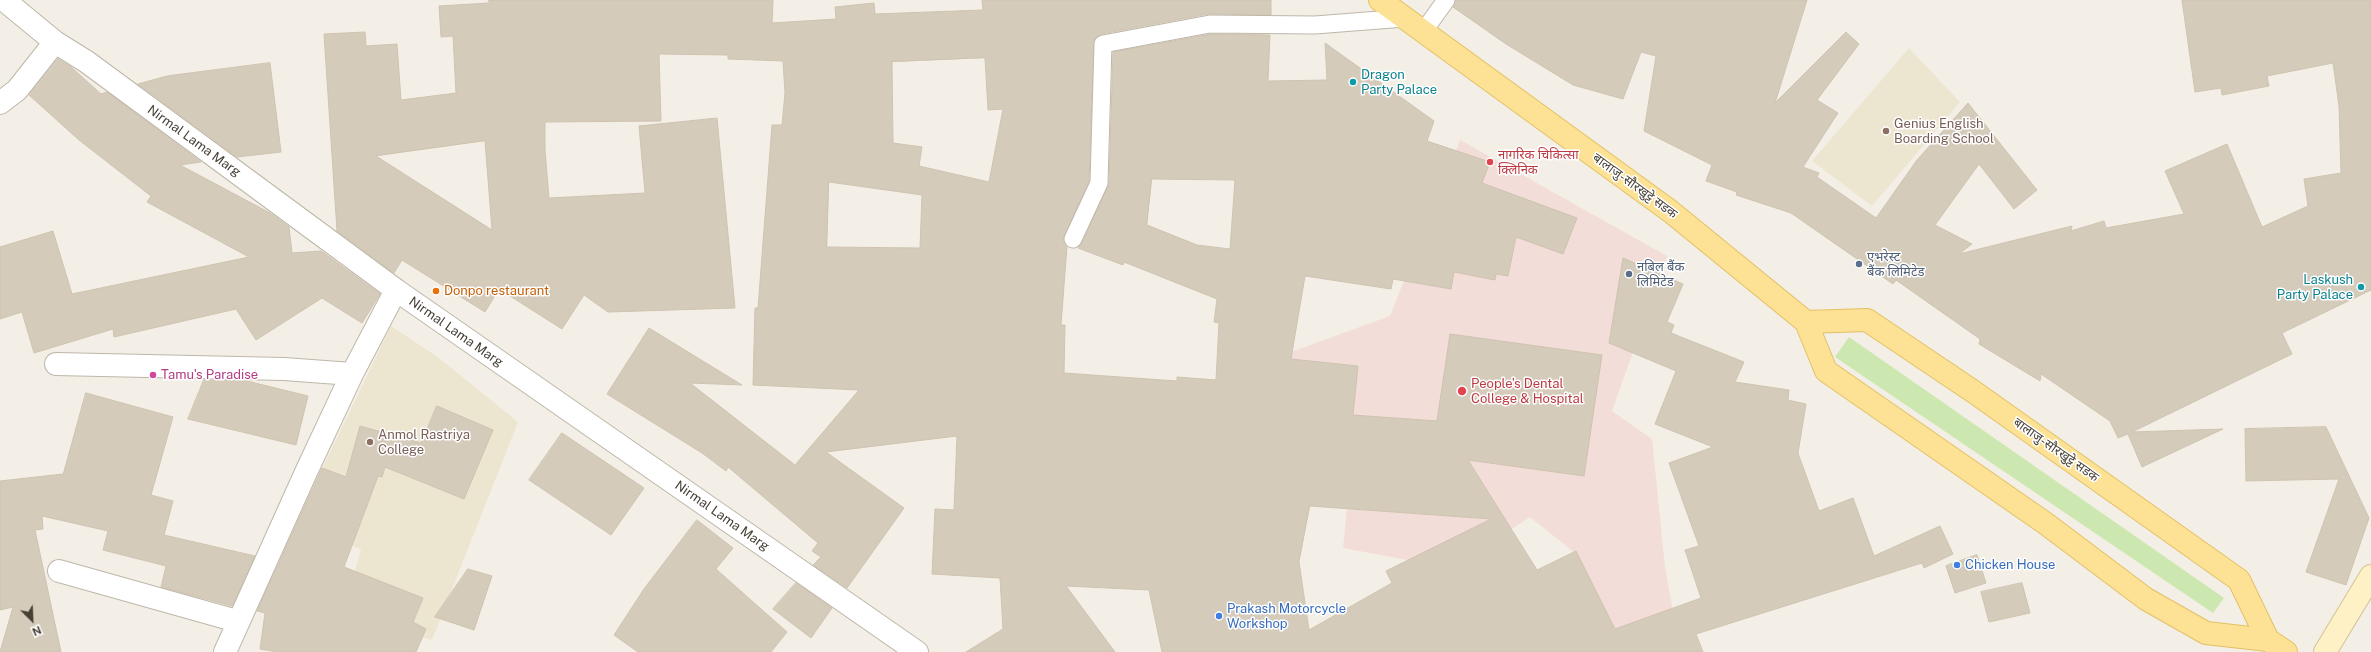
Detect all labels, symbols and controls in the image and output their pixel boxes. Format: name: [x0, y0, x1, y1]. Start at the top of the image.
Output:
place label: Dragon Party Palace: [1361, 67, 1437, 98]
marker: Dragon Party Palace: [1348, 77, 1358, 87]
street label: Nirmal Lama Marg: [144, 102, 244, 180]
place label: Genius English Boarding School: [1894, 116, 1994, 147]
marker: Genius English Boarding School: [1881, 126, 1891, 136]
place label: नागरिक चिकित्सा क्लिनिक: [1498, 147, 1579, 178]
street label: बालाजु-सौरखुट्टे सडक: [1590, 150, 1680, 222]
marker: नागरिक चिकित्सा क्लिनिक: [1485, 157, 1495, 167]
place label: एभरेस्ट बैंक लिमिटेड: [1867, 249, 1924, 280]
place label: नबिल बैंक लिमिटेड: [1637, 259, 1684, 290]
marker: एभरेस्ट बैंक लिमिटेड: [1854, 259, 1864, 269]
marker: नबिल बैंक लिमिटेड: [1624, 269, 1634, 279]
place label: Laskush Party Palace: [2277, 272, 2353, 303]
marker: Laskush Party Palace: [2356, 282, 2366, 292]
place label: Donpo restaurant: [444, 283, 549, 299]
marker: Donpo restaurant: [431, 286, 441, 296]
street label: Nirmal Lama Marg: [406, 294, 506, 370]
place label: Tamu's Paradise: [161, 367, 258, 383]
marker: Tamu's Paradise: [148, 370, 158, 380]
place label: People's Dental College & Hospital: [1471, 376, 1584, 407]
marker: People's Dental College & Hospital: [1456, 385, 1468, 397]
street label: बालाजु-सौरखुट्टे सडक: [2010, 415, 2102, 485]
place label: Anmol Rastriya College: [378, 427, 470, 458]
marker: Anmol Rastriya College: [365, 437, 375, 447]
street label: Nirmal Lama Marg: [672, 478, 772, 554]
place label: Chicken House: [1965, 557, 2055, 573]
marker: Chicken House: [1952, 560, 1962, 570]
north arrow: [12, 600, 52, 640]
place label: Prakash Motorcycle Workshop: [1227, 601, 1346, 632]
marker: Prakash Motorcycle Workshop: [1214, 611, 1224, 621]
text: N: [31, 624, 43, 638]

